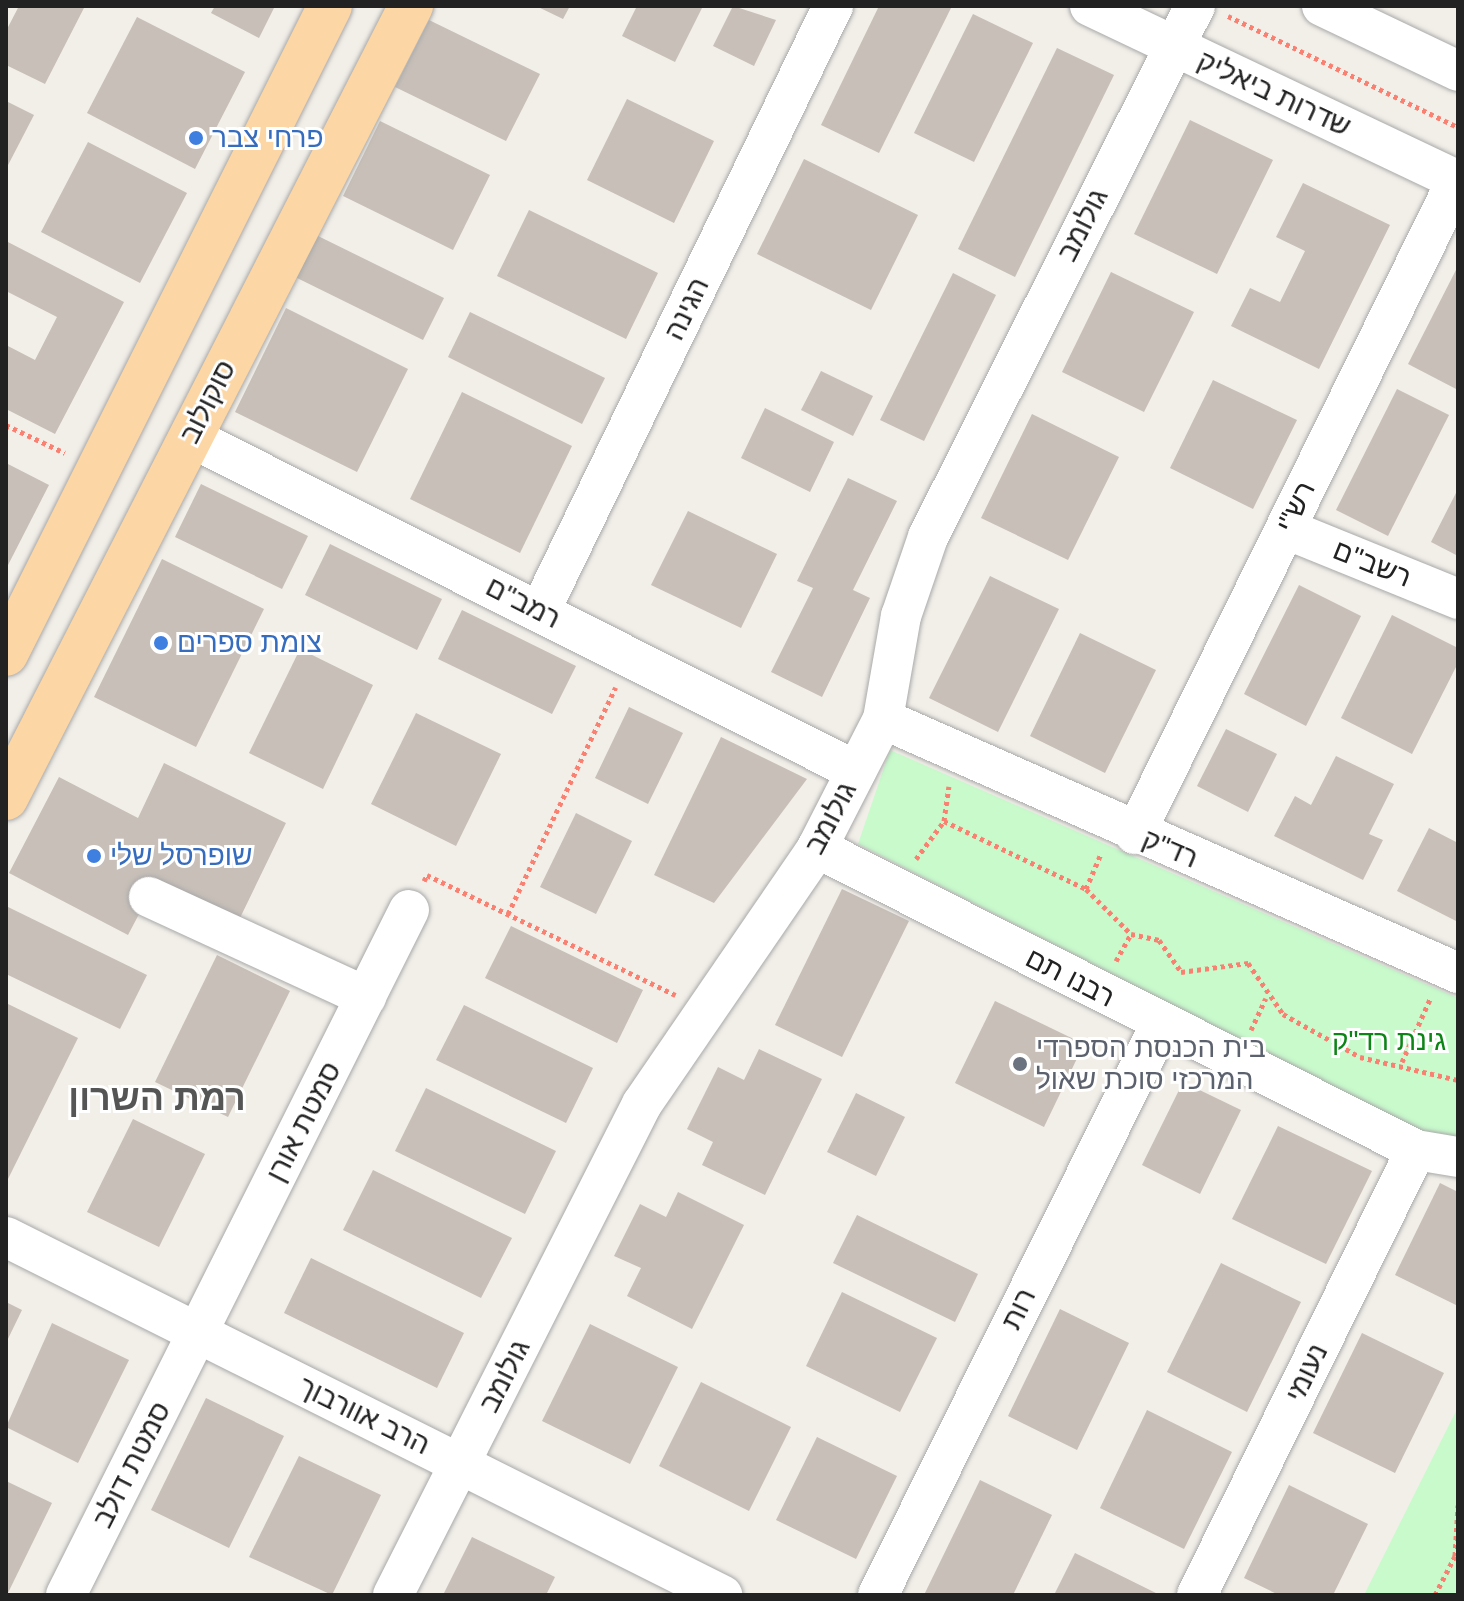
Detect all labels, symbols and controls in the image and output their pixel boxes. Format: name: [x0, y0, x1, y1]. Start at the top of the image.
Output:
street label: שדרות ביאליק: [1192, 44, 1356, 144]
place label: פרחי צבר: [212, 121, 324, 155]
marker: פרחי צבר: [187, 129, 205, 147]
street label: גולומב: [1051, 183, 1115, 267]
street label: הגינה: [658, 272, 716, 346]
street label: סוקולוב: [173, 355, 243, 449]
street label: רש"י: [1269, 476, 1323, 538]
street label: רשב"ם: [1328, 533, 1416, 595]
street label: רמב"ם: [480, 570, 566, 636]
place label: צומת ספרים: [177, 626, 322, 660]
marker: צומת ספרים: [152, 634, 170, 652]
street label: גולומב: [798, 776, 864, 860]
street label: רד"ק: [1137, 822, 1203, 876]
place label: שופרסל שלי: [110, 839, 252, 873]
marker: שופרסל שלי: [85, 847, 103, 865]
street label: רבנו תם: [1020, 941, 1120, 1015]
park label: גינת רד"ק: [1332, 1024, 1446, 1058]
place label: בית הכנסת הספרדי המרכזי סוכת שאול: [1036, 1031, 1266, 1097]
marker: בית הכנסת הספרדי המרכזי סוכת שאול: [1011, 1055, 1029, 1073]
street label: סמטת אורן: [260, 1057, 348, 1187]
district label: רמת השרון: [68, 1076, 246, 1120]
street label: רות: [995, 1283, 1043, 1335]
street label: גולומב: [473, 1334, 537, 1418]
street label: נעומי: [1279, 1338, 1335, 1408]
street label: הרב אוורבוך: [293, 1370, 435, 1462]
street label: סמטת דולב: [86, 1397, 178, 1533]

